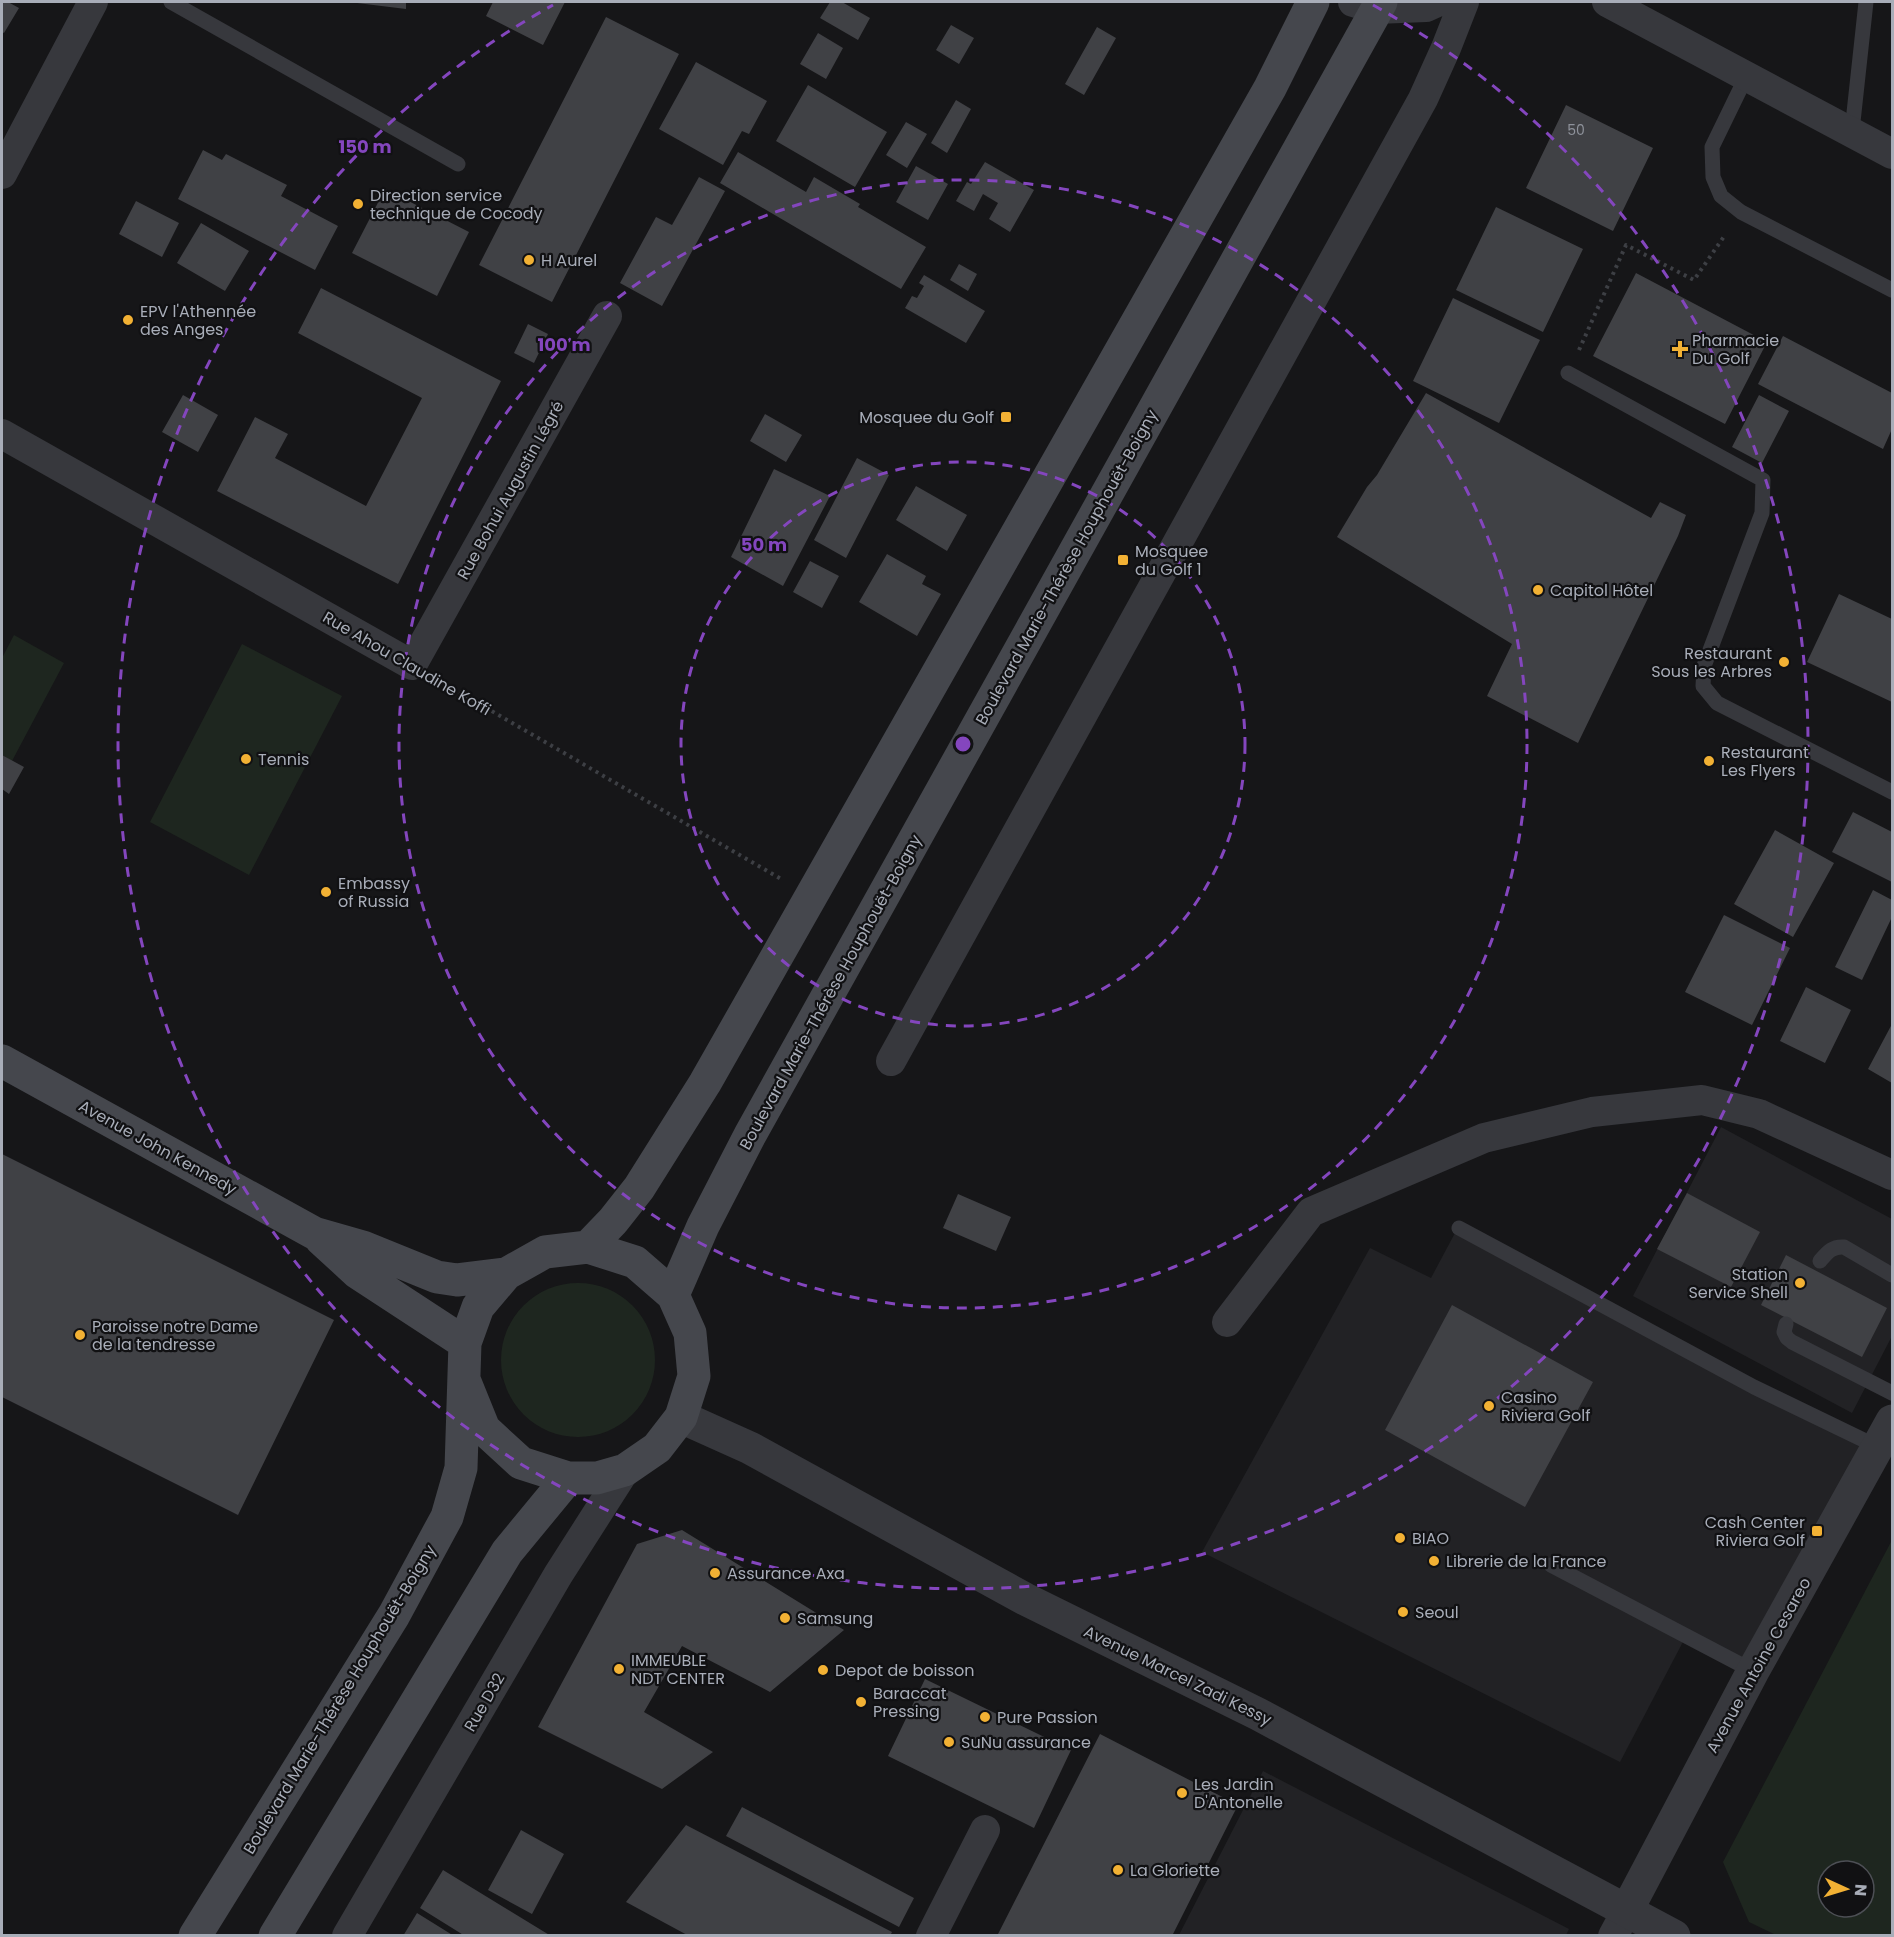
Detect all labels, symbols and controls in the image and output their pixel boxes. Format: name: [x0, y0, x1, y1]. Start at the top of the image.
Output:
house number: 50: [1567, 120, 1585, 140]
text: 150 m: [338, 134, 392, 159]
place label: Direction service technique de Cocody: [370, 184, 543, 225]
marker: Direction service technique de Cocody: [351, 197, 365, 211]
place label: H Aurel: [541, 249, 597, 272]
marker: H Aurel: [522, 253, 536, 267]
place label: EPV l'Athennée des Anges: [140, 300, 256, 341]
marker: EPV l'Athennée des Anges: [121, 313, 135, 327]
place label: Pharmacie Du Golf: [1692, 329, 1779, 370]
text: 100 m: [537, 332, 591, 357]
marker: Pharmacie Du Golf: [1673, 342, 1687, 356]
street label: Rue Bohui Augustin Légré: [452, 397, 569, 584]
street label: Boulevard Marie-Thérèse Houphouët-Boigny: [970, 405, 1163, 729]
place label: Mosquee du Golf: [859, 406, 994, 429]
marker: Mosquee du Golf: [999, 410, 1013, 424]
text: 50 m: [741, 532, 787, 557]
place label: Mosquee du Golf 1: [1135, 540, 1208, 581]
marker: Mosquee du Golf 1: [1116, 553, 1130, 567]
place label: Capitol Hôtel: [1550, 579, 1653, 602]
marker: Capitol Hôtel: [1531, 583, 1545, 597]
street label: Rue Ahou Claudine Koffi: [318, 606, 495, 721]
place label: Restaurant Sous les Arbres: [1651, 642, 1772, 683]
marker: Restaurant Sous les Arbres: [1777, 655, 1791, 669]
centre of rings: [953, 734, 973, 754]
place label: Restaurant Les Flyers: [1721, 741, 1809, 782]
place label: Tennis: [258, 748, 309, 771]
marker: Tennis: [239, 752, 253, 766]
marker: Restaurant Les Flyers: [1702, 754, 1716, 768]
street label: Boulevard Marie-Thérèse Houphouët-Boigny: [734, 830, 927, 1154]
place label: Embassy of Russia: [338, 872, 410, 913]
marker: Embassy of Russia: [319, 885, 333, 899]
street label: Avenue John Kennedy: [75, 1094, 241, 1201]
place label: Station Service Shell: [1688, 1263, 1788, 1304]
marker: Station Service Shell: [1793, 1276, 1807, 1290]
place label: Paroisse notre Dame de la tendresse: [92, 1315, 258, 1356]
marker: Paroisse notre Dame de la tendresse: [73, 1328, 87, 1342]
place label: Casino Riviera Golf: [1501, 1386, 1590, 1427]
marker: Casino Riviera Golf: [1482, 1399, 1496, 1413]
place label: Cash Center Riviera Golf: [1705, 1511, 1805, 1552]
marker: Cash Center Riviera Golf: [1810, 1524, 1824, 1538]
place label: BIAO: [1412, 1527, 1449, 1550]
marker: BIAO: [1393, 1531, 1407, 1545]
street label: Boulevard Marie-Thérèse Houphouët-Boigny: [238, 1540, 441, 1858]
place label: Librerie de la France: [1446, 1550, 1606, 1573]
marker: Librerie de la France: [1427, 1554, 1441, 1568]
place label: Assurance Axa: [727, 1562, 845, 1585]
marker: Assurance Axa: [708, 1566, 722, 1580]
street label: Avenue Antoine Cesareo: [1701, 1573, 1816, 1757]
place label: Seoul: [1415, 1601, 1459, 1624]
marker: Seoul: [1396, 1605, 1410, 1619]
place label: Samsung: [797, 1607, 873, 1630]
marker: Samsung: [778, 1611, 792, 1625]
street label: Avenue Marcel Zadi Kessy: [1080, 1620, 1276, 1731]
place label: IMMEUBLE NDT CENTER: [631, 1649, 725, 1690]
place label: Depot de boisson: [835, 1659, 975, 1682]
marker: IMMEUBLE NDT CENTER: [612, 1662, 626, 1676]
marker: Depot de boisson: [816, 1663, 830, 1677]
street label: Rue D32: [458, 1669, 510, 1736]
place label: Baraccat Pressing: [873, 1682, 947, 1723]
marker: Baraccat Pressing: [854, 1695, 868, 1709]
place label: Pure Passion: [997, 1706, 1098, 1729]
marker: Pure Passion: [978, 1710, 992, 1724]
place label: SuNu assurance: [961, 1731, 1091, 1754]
marker: SuNu assurance: [942, 1735, 956, 1749]
place label: Les Jardin D'Antonelle: [1194, 1773, 1283, 1814]
marker: Les Jardin D'Antonelle: [1175, 1786, 1189, 1800]
place label: La Gloriette: [1130, 1859, 1220, 1882]
north arrow: [1816, 1859, 1876, 1919]
marker: La Gloriette: [1111, 1863, 1125, 1877]
text: N: [1849, 1883, 1872, 1897]

